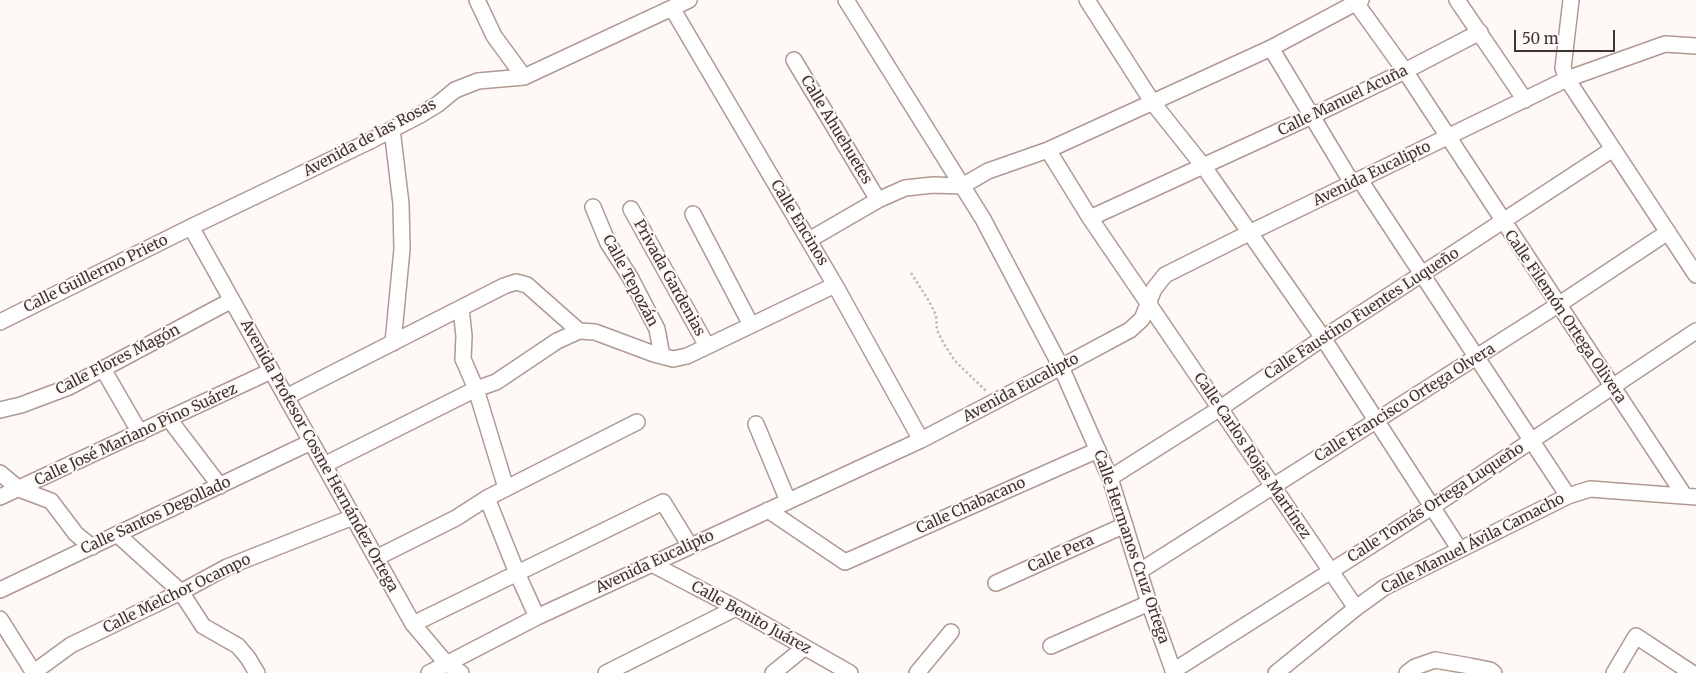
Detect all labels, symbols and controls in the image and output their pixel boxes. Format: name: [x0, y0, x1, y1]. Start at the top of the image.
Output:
scale bar: [1516, 20, 1617, 52]
text: 50 m: [1522, 29, 1559, 48]
street label: Calle Manuel Acuña: [1275, 62, 1411, 140]
street label: Calle Ahuehuetes: [796, 72, 876, 188]
street label: Avenida de las Rosas: [301, 95, 439, 181]
street label: Avenida Eucalipto: [1310, 138, 1434, 210]
street label: Calle Encinos: [766, 177, 832, 269]
street label: Privada Gardenias: [629, 216, 709, 340]
street label: Calle Filemón Ortega Olivera: [1500, 227, 1630, 407]
street label: Calle Guillermo Prieto: [21, 231, 171, 317]
street label: Calle Tepozán: [598, 232, 662, 330]
street label: Calle Faustino Fuentes Luqueño: [1261, 244, 1463, 384]
street label: Avenida Profesor Cosme Hernández Ortega: [236, 317, 402, 595]
street label: Calle Flores Magón: [53, 321, 183, 399]
street label: Calle Francisco Ortega Olvera: [1311, 340, 1499, 466]
street label: Avenida Eucalipto: [960, 350, 1082, 426]
street label: Calle Carlos Rojas Martínez: [1190, 370, 1314, 542]
street label: Calle José Mariano Pino Suárez: [32, 380, 240, 490]
street label: Calle Tomás Ortega Luqueño: [1345, 439, 1527, 567]
street label: Calle Hermanos Cruz Ortega: [1089, 448, 1173, 646]
street label: Calle Santos Degollado: [78, 473, 234, 559]
street label: Calle Chabacano: [914, 474, 1028, 538]
street label: Calle Manuel Ávila Camacho: [1379, 490, 1567, 598]
street label: Avenida Eucalipto: [593, 527, 717, 597]
street label: Calle Pera: [1025, 531, 1097, 577]
street label: Calle Melchor Ocampo: [100, 550, 254, 638]
street label: Calle Benito Juárez: [688, 578, 814, 658]

